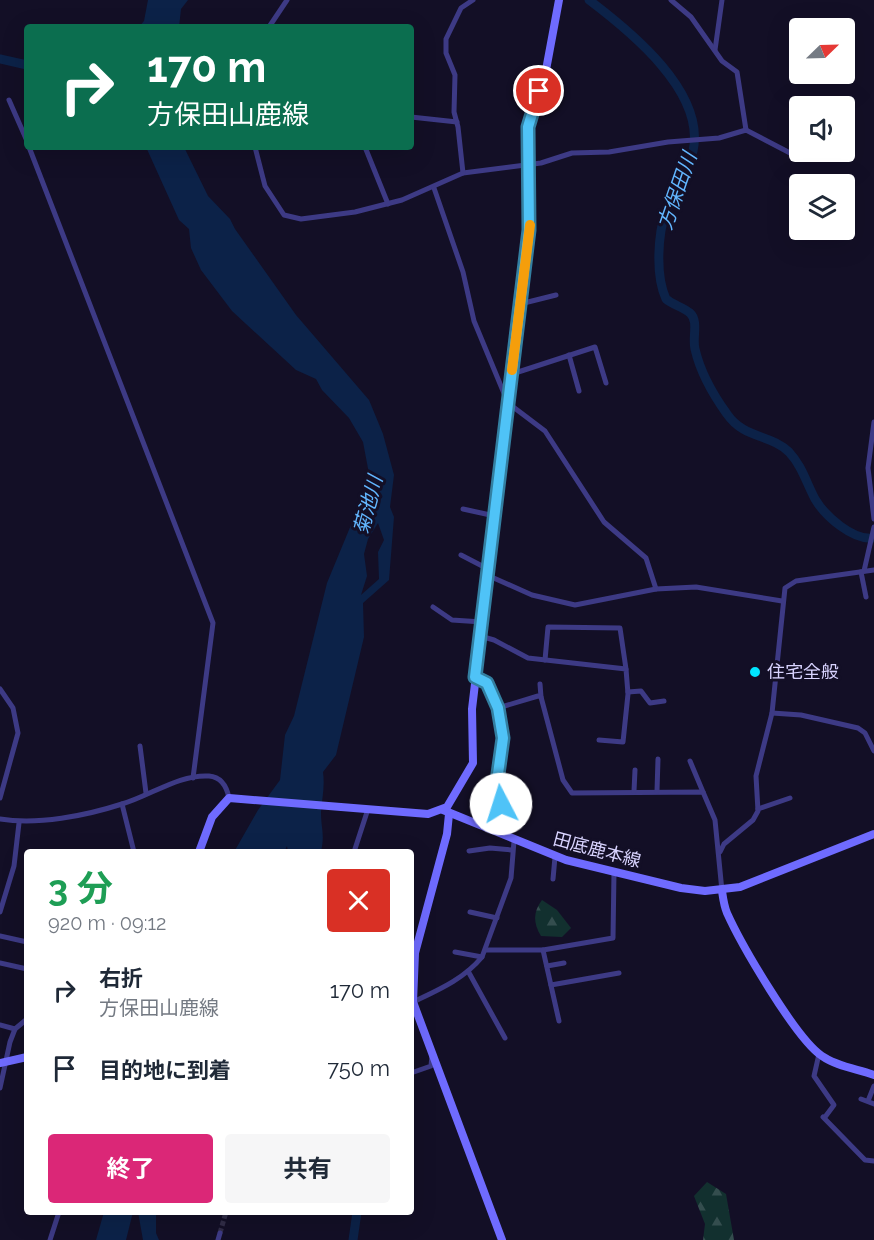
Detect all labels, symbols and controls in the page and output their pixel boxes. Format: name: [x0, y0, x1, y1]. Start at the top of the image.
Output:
north arrow: [789, 18, 855, 84]
map controls: [789, 18, 855, 240]
text: 170 m: [147, 43, 266, 92]
icon: right: [48, 48, 126, 126]
pin: [513, 65, 564, 116]
icon: arrive: [522, 74, 555, 107]
button: sound: [789, 96, 855, 162]
text: 方保田山鹿線: [147, 99, 309, 130]
water label: 方保田川: [653, 147, 702, 233]
button: layers: [789, 174, 855, 240]
water label: 菊池川: [349, 471, 388, 537]
place label: 住宅全般: [767, 661, 839, 682]
marker: 住宅全般: [748, 665, 762, 679]
position arrow: [469, 772, 533, 836]
street label: 田底鹿本線: [551, 828, 643, 871]
text: 3 分: [48, 867, 113, 909]
button: close: [327, 869, 390, 932]
text: 920 m · 09:12: [48, 911, 167, 935]
text: 右折: [99, 965, 143, 991]
icon: right: [48, 974, 81, 1007]
text: 170 m: [330, 977, 390, 1003]
text: 方保田山鹿線: [99, 996, 219, 1020]
icon: arrive: [48, 1052, 81, 1085]
text: 750 m: [327, 1055, 390, 1081]
text: 目的地に到着: [99, 1057, 231, 1083]
button: 終了: [48, 1134, 213, 1203]
button: 共有: [225, 1134, 390, 1203]

